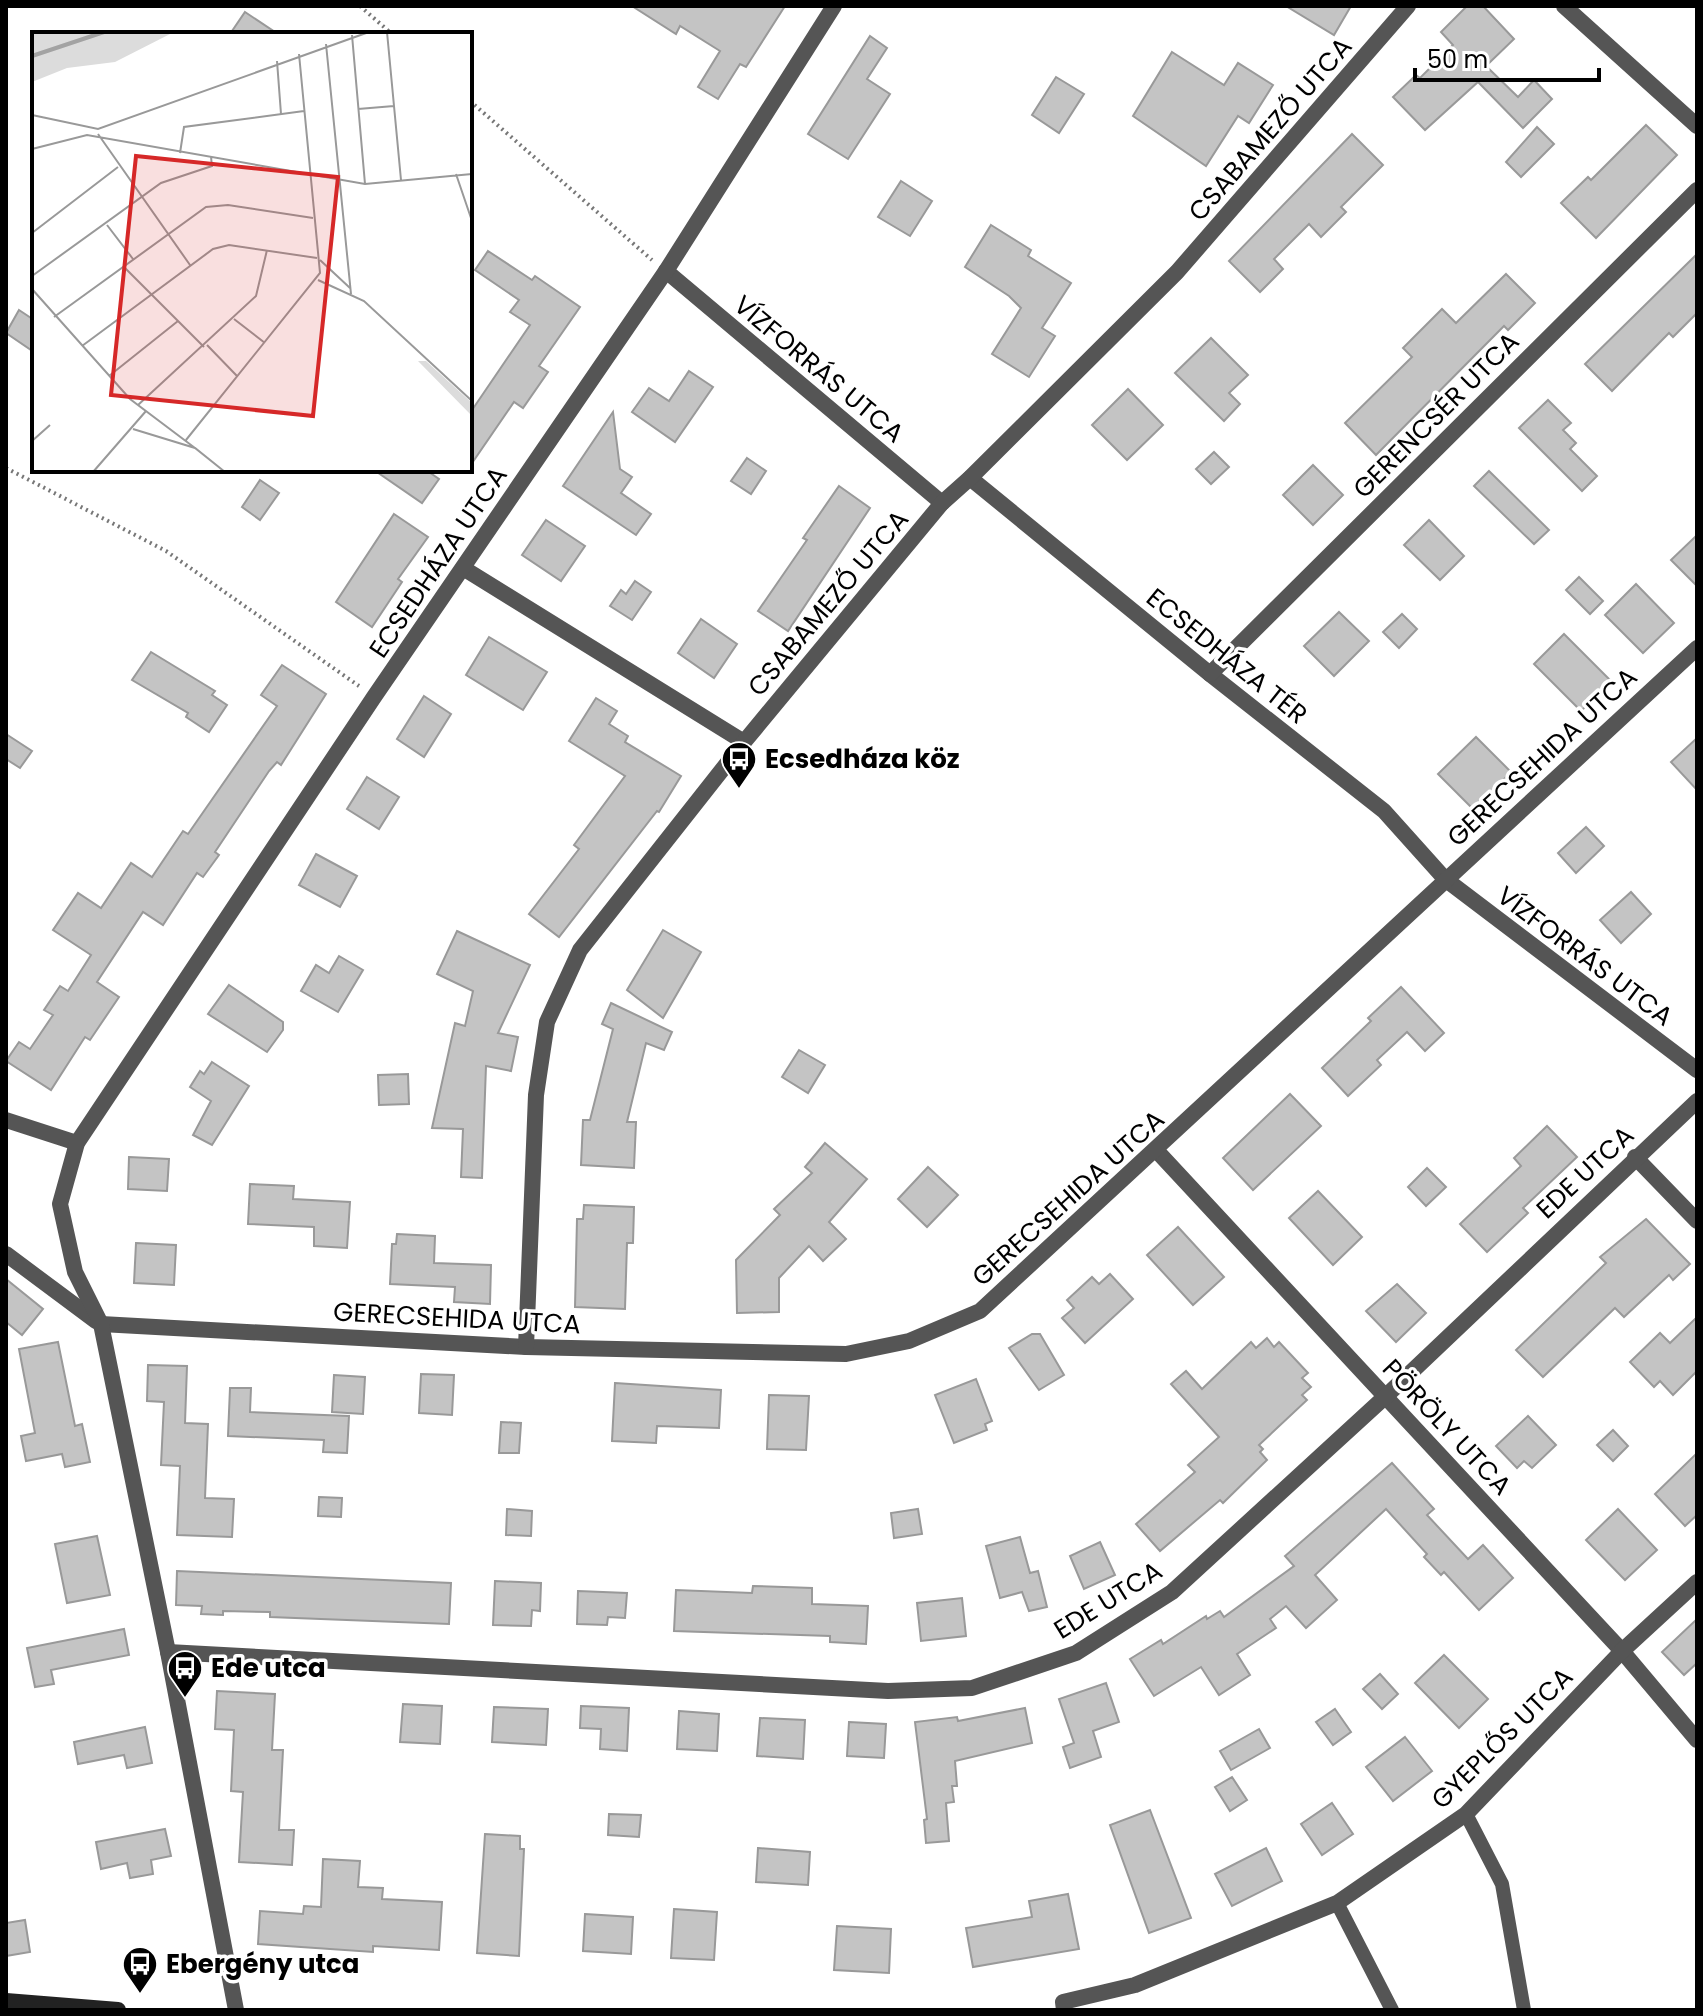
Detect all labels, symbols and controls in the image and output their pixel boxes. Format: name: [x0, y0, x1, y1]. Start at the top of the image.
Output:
street label: CSABAMEZŐ UTCA: [1180, 29, 1360, 229]
inset map: [32, 32, 472, 472]
scale bar: [1415, 32, 1599, 82]
text: 50 m: [1427, 43, 1488, 76]
street label: VÍZFORRÁS UTCA: [726, 287, 912, 451]
street label: GERENCSÉR UTCA: [1345, 324, 1527, 506]
street label: ECSEDHÁZA UTCA: [361, 459, 515, 665]
street label: CSABAMEZŐ UTCA: [739, 502, 917, 704]
street label: ECSEDHÁZA TÉR: [1139, 580, 1315, 732]
street label: GERECSEHIDA UTCA: [1439, 659, 1645, 855]
bus stop icon: Ecsedháza köz: [720, 740, 758, 790]
place label: Ecsedháza köz: [765, 741, 960, 777]
street label: VÍZFORRÁS UTCA: [1489, 878, 1681, 1034]
street label: GERECSEHIDA UTCA: [964, 1102, 1172, 1294]
street label: EDE UTCA: [1528, 1118, 1642, 1226]
street label: GERECSEHIDA UTCA: [332, 1294, 582, 1342]
street label: PÖRÖLY UTCA: [1374, 1351, 1520, 1503]
street label: EDE UTCA: [1047, 1553, 1169, 1647]
bus stop icon: Ede utca: [166, 1649, 204, 1699]
place label: Ede utca: [211, 1650, 326, 1686]
street label: GYEPLŐS UTCA: [1423, 1659, 1581, 1817]
bus stop icon: Ebergény utca: [121, 1945, 159, 1995]
place label: Ebergény utca: [166, 1946, 359, 1982]

